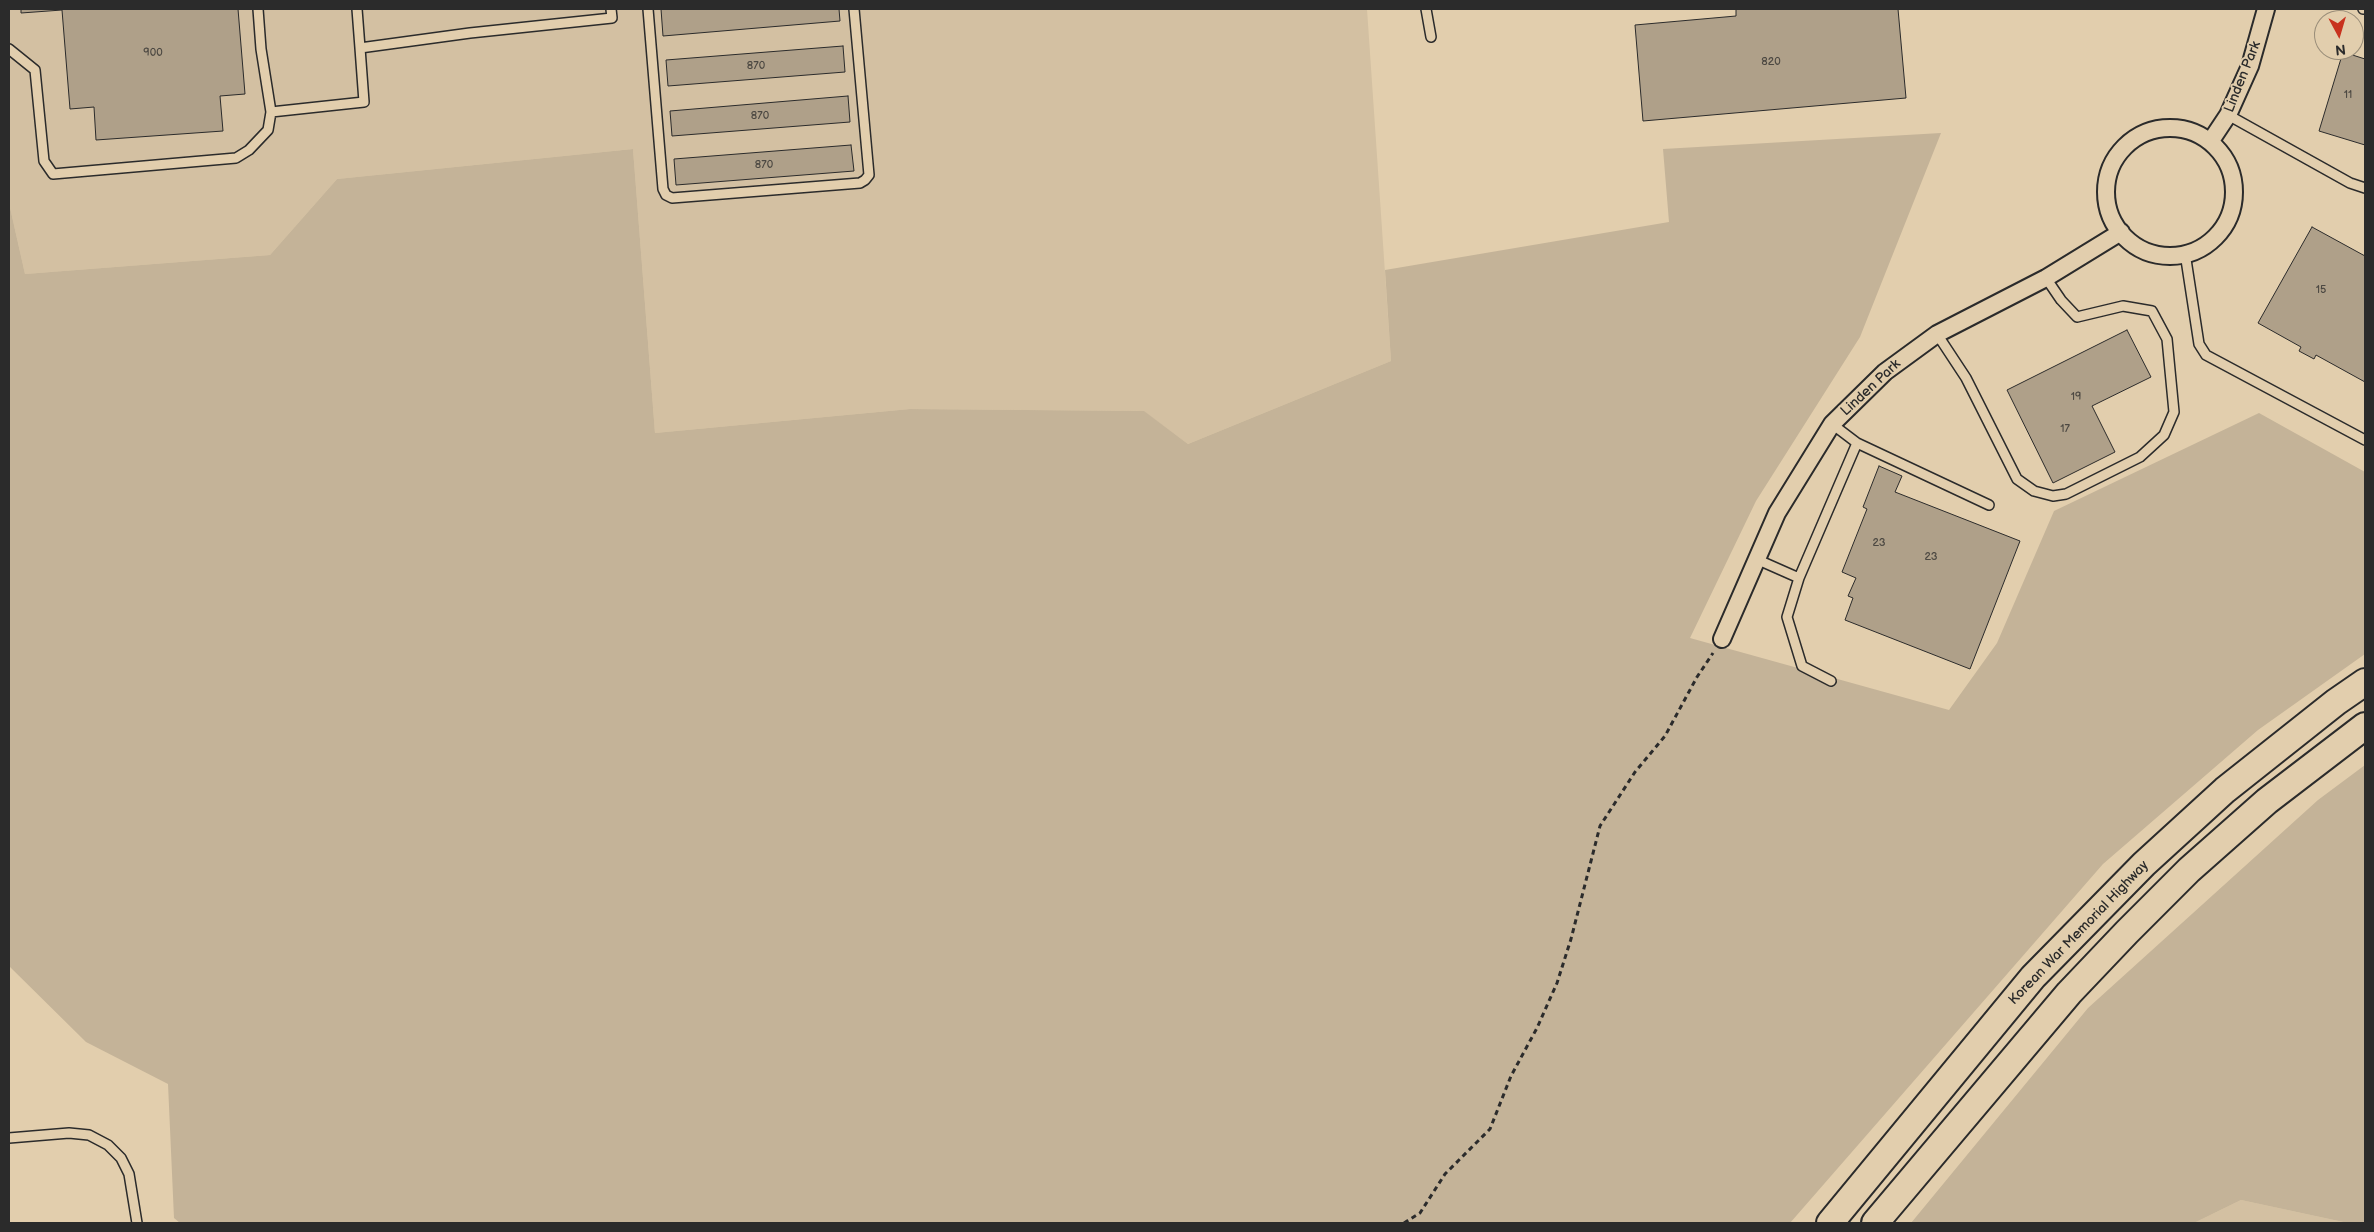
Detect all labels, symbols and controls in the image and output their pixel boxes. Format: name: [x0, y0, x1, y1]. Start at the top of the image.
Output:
north arrow: [2314, 10, 2364, 60]
street label: Linden Park: [2221, 39, 2265, 115]
text: N: [2334, 40, 2347, 58]
house number: 900: [143, 46, 163, 60]
house number: 820: [1761, 55, 1781, 69]
house number: 870: [747, 59, 765, 73]
house number: 11: [2344, 88, 2352, 102]
house number: 870: [751, 109, 769, 123]
house number: 870: [755, 158, 773, 172]
house number: 15: [2316, 283, 2326, 297]
street label: Linden Park: [1838, 356, 1904, 420]
house number: 19: [2071, 390, 2081, 404]
house number: 17: [2060, 422, 2070, 436]
house number: 23: [1872, 536, 1886, 550]
house number: 23: [1924, 550, 1938, 564]
street label: Korean War Memorial Highway: [2006, 857, 2152, 1009]

